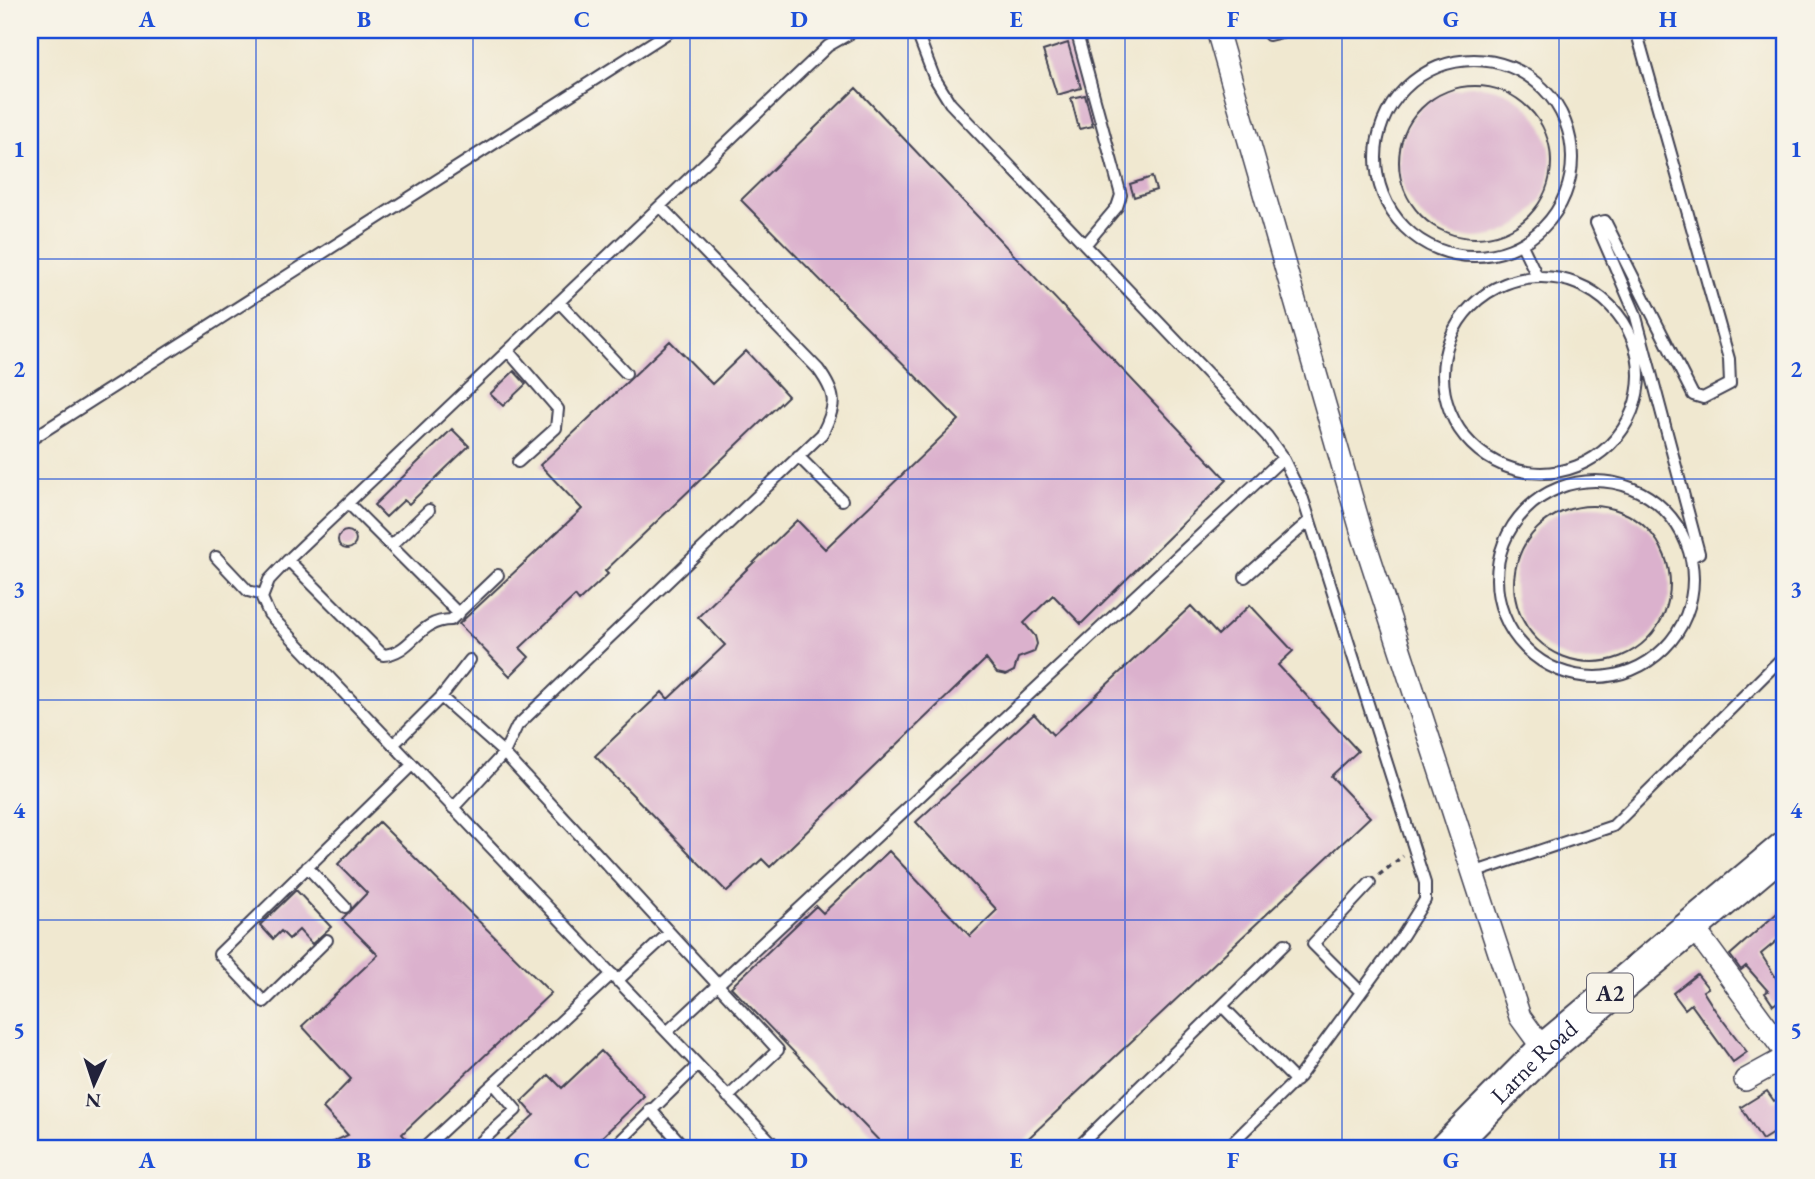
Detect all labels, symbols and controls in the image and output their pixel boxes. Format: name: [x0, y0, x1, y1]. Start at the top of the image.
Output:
text: A: [138, 4, 156, 34]
text: B: [357, 4, 371, 34]
text: C: [574, 4, 590, 34]
text: D: [790, 4, 808, 34]
text: E: [1009, 4, 1023, 34]
text: F: [1227, 4, 1240, 34]
text: G: [1443, 4, 1459, 34]
text: H: [1659, 4, 1677, 34]
text: 1: [13, 134, 25, 164]
text: 1: [1790, 134, 1802, 164]
text: 2: [13, 354, 25, 384]
text: 2: [1790, 354, 1802, 384]
text: 3: [13, 574, 25, 604]
text: 3: [1790, 574, 1802, 604]
text: 4: [13, 795, 26, 825]
text: 4: [1790, 795, 1803, 825]
road number: A2: [1587, 974, 1633, 1012]
street label: Larne Road: [1484, 1012, 1584, 1110]
text: 5: [13, 1015, 25, 1045]
text: 5: [1790, 1015, 1802, 1045]
north arrow: [60, 1050, 130, 1120]
text: N: [84, 1088, 101, 1113]
text: A: [138, 1145, 156, 1175]
text: B: [357, 1145, 371, 1175]
text: C: [574, 1145, 590, 1175]
text: D: [790, 1145, 808, 1175]
text: E: [1009, 1145, 1023, 1175]
text: F: [1227, 1145, 1240, 1175]
text: G: [1443, 1145, 1459, 1175]
text: H: [1659, 1145, 1677, 1175]

